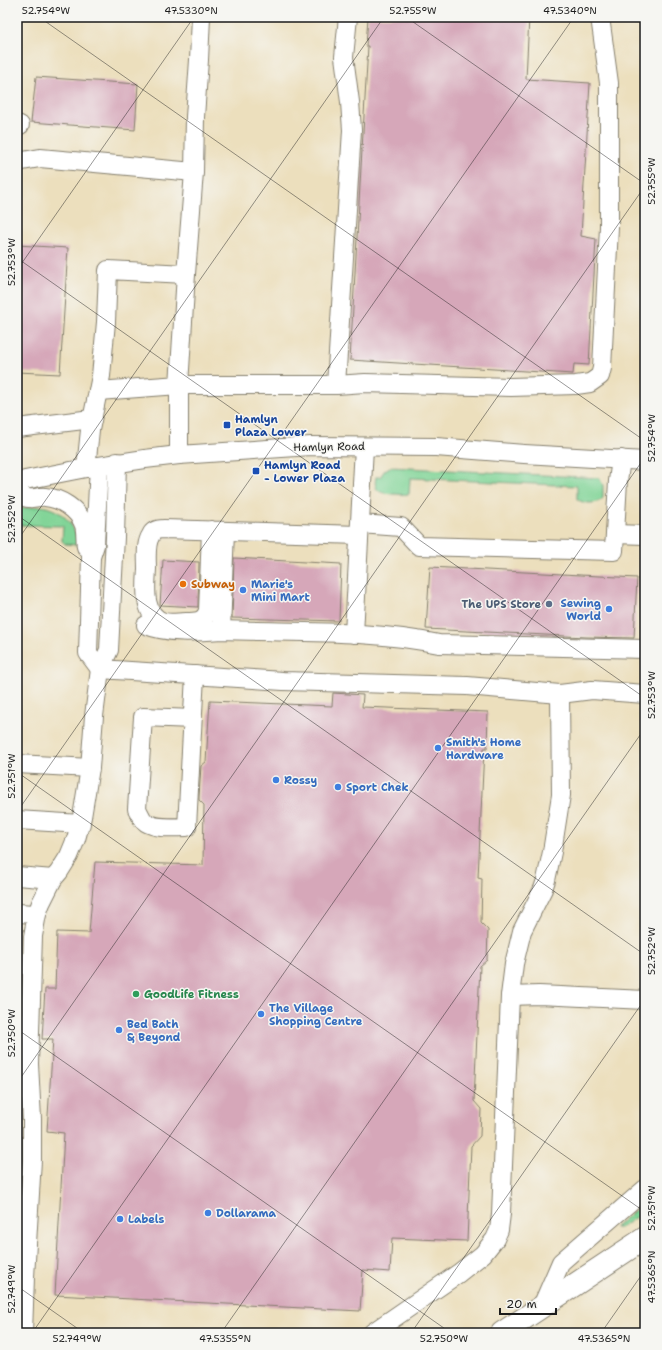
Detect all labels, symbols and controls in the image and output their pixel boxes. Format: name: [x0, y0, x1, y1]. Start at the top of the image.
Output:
text: 52.754°W: [22, 4, 71, 17]
text: 47.5330°N: [164, 4, 218, 17]
text: 52.755°W: [389, 4, 437, 17]
text: 47.5340°N: [543, 4, 597, 17]
text: 52.755°W: [645, 157, 658, 205]
text: 52.753°W: [5, 238, 18, 286]
place label: Hamlyn Plaza Lower: [235, 412, 307, 440]
text: 52.754°W: [645, 413, 658, 462]
marker: Hamlyn Plaza Lower: [222, 420, 232, 430]
street label: Hamlyn Road: [293, 439, 365, 455]
place label: Hamlyn Road - Lower Plaza: [264, 458, 346, 486]
marker: Hamlyn Road - Lower Plaza: [251, 466, 261, 476]
text: 52.752°W: [5, 495, 18, 543]
place label: Subway: [191, 577, 235, 592]
place label: Marie's Mini Mart: [251, 577, 310, 605]
marker: Subway: [178, 579, 188, 589]
marker: Marie's Mini Mart: [238, 585, 248, 595]
place label: Sewing World: [560, 596, 601, 624]
place label: The UPS Store: [461, 597, 541, 612]
marker: The UPS Store: [544, 599, 554, 609]
marker: Sewing World: [604, 604, 614, 614]
text: 52.753°W: [645, 671, 658, 719]
place label: Smith's Home Hardware: [446, 735, 522, 763]
marker: Smith's Home Hardware: [433, 743, 443, 753]
text: 52.751°W: [5, 753, 18, 799]
place label: Rossy: [284, 773, 318, 788]
marker: Rossy: [271, 775, 281, 785]
place label: Sport Chek: [346, 780, 409, 795]
marker: Sport Chek: [333, 782, 343, 792]
text: 52.752°W: [645, 927, 658, 975]
place label: GoodLife Fitness: [144, 987, 239, 1002]
marker: GoodLife Fitness: [131, 989, 141, 999]
place label: The Village Shopping Centre: [269, 1001, 363, 1029]
text: 52.750°W: [5, 1008, 18, 1057]
marker: The Village Shopping Centre: [256, 1009, 266, 1019]
place label: Bed Bath & Beyond: [127, 1017, 181, 1045]
marker: Bed Bath & Beyond: [114, 1025, 124, 1035]
text: 52.751°W: [645, 1185, 658, 1231]
place label: Dollarama: [216, 1206, 277, 1221]
marker: Dollarama: [203, 1208, 213, 1218]
place label: Labels: [128, 1212, 165, 1227]
marker: Labels: [115, 1214, 125, 1224]
text: 47.5365°N: [645, 1251, 658, 1303]
text: 52.749°W: [5, 1264, 18, 1313]
scale bar: [500, 1290, 556, 1316]
text: 20 m: [506, 1296, 537, 1312]
text: 52.749°W: [53, 1332, 102, 1345]
text: 47.5355°N: [199, 1332, 251, 1345]
text: 52.750°W: [420, 1332, 469, 1345]
text: 47.5365°N: [578, 1332, 630, 1345]

